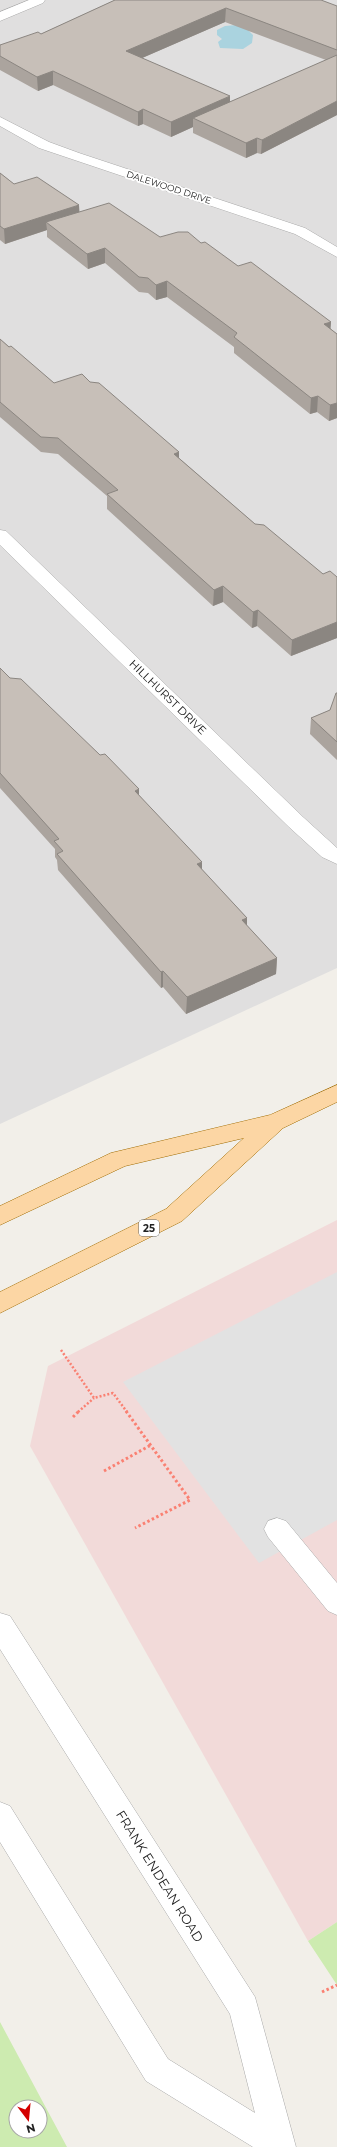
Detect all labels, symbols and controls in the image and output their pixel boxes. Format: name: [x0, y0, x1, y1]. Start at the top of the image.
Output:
street label: DALEWOOD DRIVE: [125, 168, 213, 206]
street label: HILLHURST DRIVE: [127, 657, 209, 737]
road number: 25: [139, 1220, 159, 1236]
street label: FRANK ENDEAN ROAD: [113, 1807, 207, 1945]
north arrow: [8, 2099, 48, 2139]
text: N: [25, 2121, 37, 2137]

